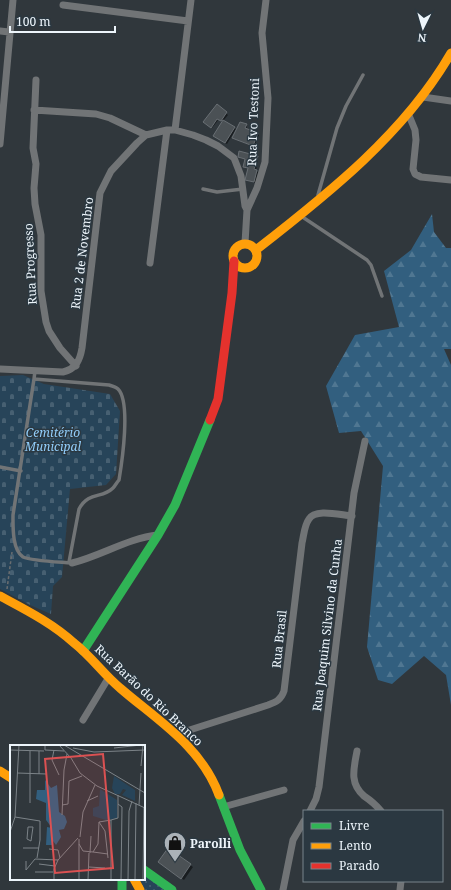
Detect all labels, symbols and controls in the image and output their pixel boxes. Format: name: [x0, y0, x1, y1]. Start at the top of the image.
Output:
scale bar: [10, 8, 115, 34]
north arrow: [403, 8, 443, 48]
text: 100 m: [16, 13, 51, 30]
text: N: [417, 31, 427, 46]
street label: Rua Ivo Testoni: [243, 78, 263, 166]
street label: Rua 2 de Novembro: [67, 196, 97, 310]
street label: Rua Progresso: [19, 223, 41, 305]
park label: Cemitério Municipal: [24, 424, 81, 455]
street label: Rua Joaquim Silvino da Cunha: [308, 538, 346, 712]
street label: Rua Brasil: [267, 609, 291, 669]
street label: Rua Barão do Rio Branco: [91, 640, 207, 750]
inset map: [10, 745, 145, 880]
legend: [303, 810, 443, 882]
text: Livre: [339, 817, 369, 834]
shop icon: Parolli: [162, 830, 188, 863]
place label: Parolli: [190, 835, 232, 852]
text: Lento: [339, 837, 372, 854]
text: Parado: [339, 857, 380, 874]

